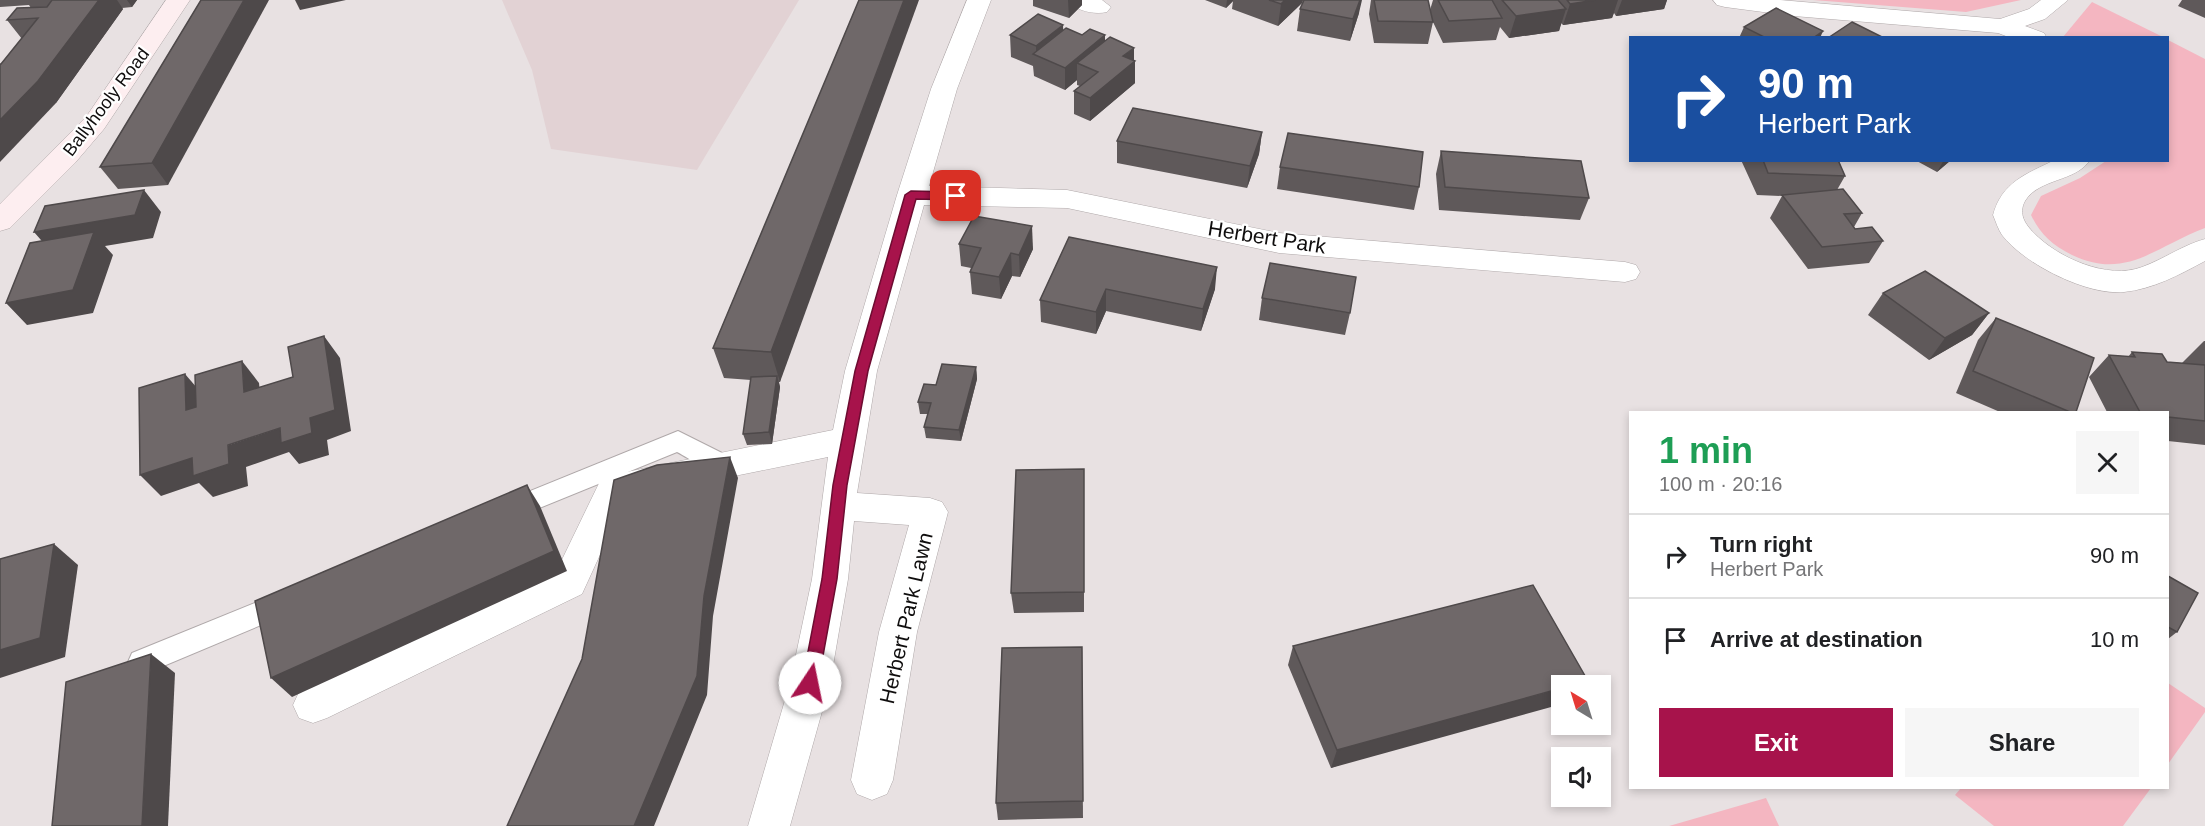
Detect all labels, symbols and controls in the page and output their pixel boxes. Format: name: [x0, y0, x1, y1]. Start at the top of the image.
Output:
street label: Ballyhooly Road: [59, 44, 153, 160]
icon: right: [1659, 60, 1737, 138]
text: 90 m: [1758, 60, 1854, 107]
text: Herbert Park: [1758, 109, 1911, 139]
pin: [930, 170, 981, 221]
icon: arrive: [939, 179, 972, 212]
street label: Herbert Park: [1206, 216, 1328, 258]
text: 1 min: [1659, 430, 1753, 471]
button: close: [2076, 431, 2139, 494]
text: 100 m · 20:16: [1659, 473, 1782, 495]
street label: Herbert Park Lawn: [875, 530, 937, 706]
text: Turn right: [1710, 532, 1812, 557]
icon: right: [1659, 540, 1692, 573]
text: 90 m: [2090, 543, 2139, 568]
text: Herbert Park: [1710, 558, 1823, 580]
icon: arrive: [1659, 624, 1692, 657]
text: Arrive at destination: [1710, 627, 1923, 652]
text: 10 m: [2090, 627, 2139, 652]
position arrow: [778, 651, 842, 715]
north arrow: [1551, 675, 1611, 735]
map controls: [1551, 675, 1611, 807]
button: Exit: [1659, 708, 1893, 777]
button: Share: [1905, 708, 2139, 777]
button: sound: [1551, 747, 1611, 807]

